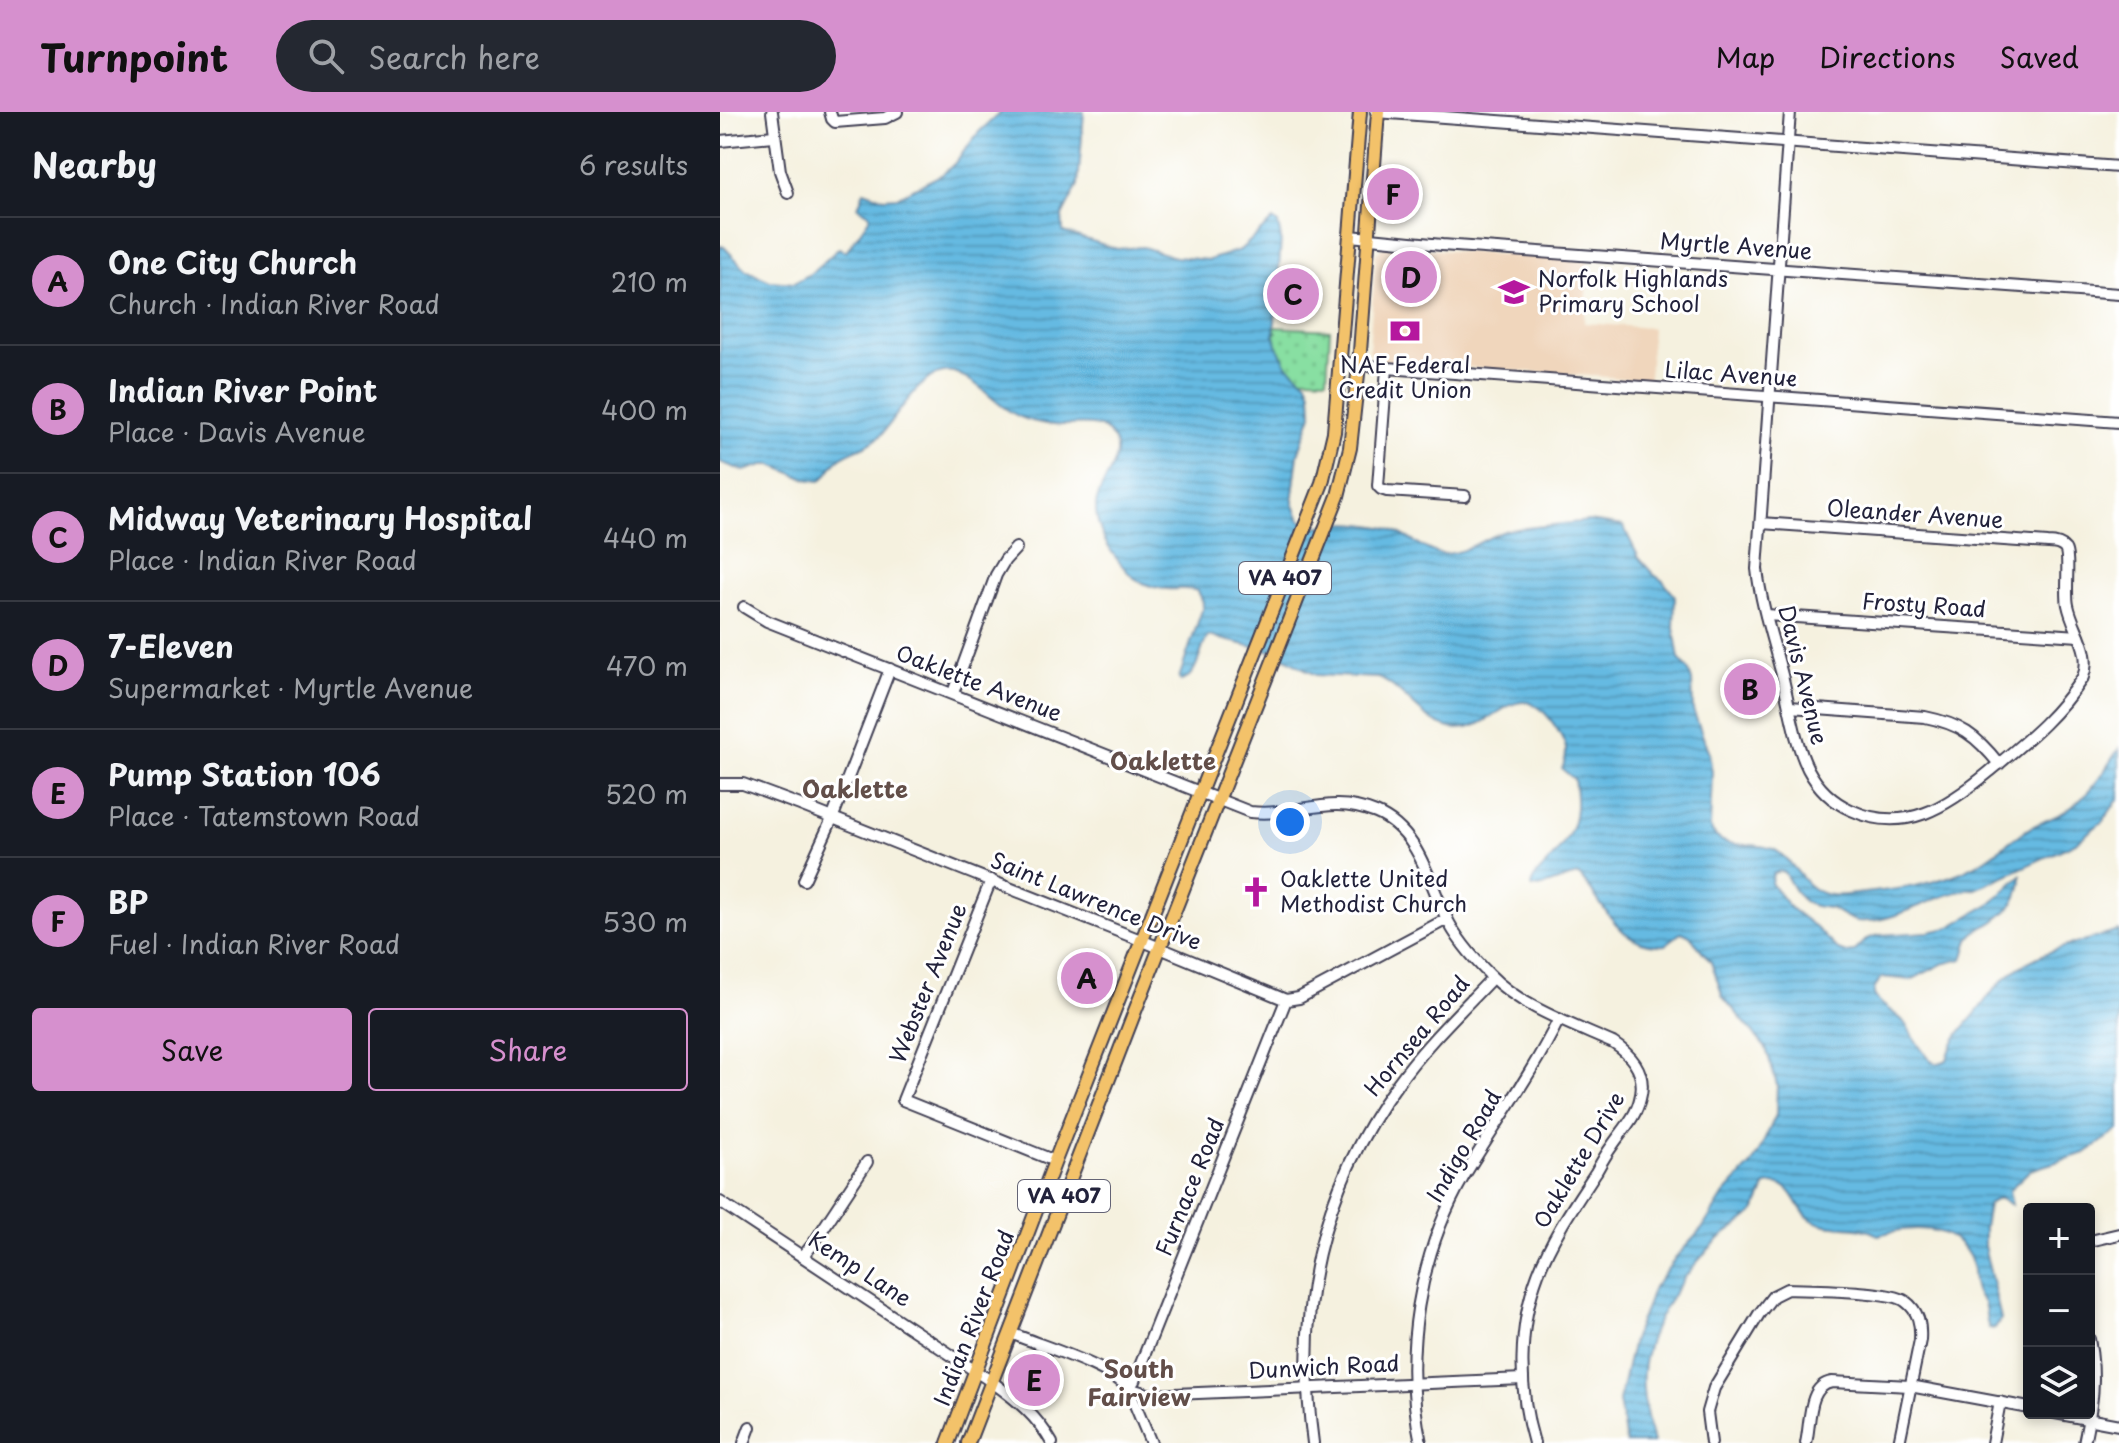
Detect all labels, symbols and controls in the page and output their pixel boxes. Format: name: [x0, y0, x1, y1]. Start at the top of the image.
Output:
search box: [276, 20, 836, 92]
text: Turnpoint: [40, 28, 228, 85]
icon: search: [304, 34, 348, 78]
text: Search here: [368, 34, 540, 79]
text: Map: [1716, 35, 1775, 78]
text: Directions: [1819, 35, 1956, 78]
text: Saved: [2000, 35, 2079, 78]
text: Nearby: [32, 138, 157, 190]
text: 6 results: [579, 145, 688, 184]
pin: F: [1367, 164, 1419, 224]
street label: Myrtle Avenue: [1659, 223, 1813, 266]
text: One City Church: [108, 239, 357, 284]
pin: D: [1385, 247, 1437, 307]
place label: Norfolk Highlands Primary School: [1538, 261, 1728, 319]
text: A: [48, 262, 68, 301]
text: 210 m: [611, 262, 688, 301]
pin: C: [1267, 264, 1319, 324]
school or university icon: Norfolk Highlands Primary School: [1497, 275, 1531, 309]
text: Church · Indian River Road: [108, 284, 440, 323]
bank icon: NAE Federal Credit Union: [1388, 314, 1422, 348]
place label: NAE Federal Credit Union: [1338, 347, 1472, 405]
street label: Lilac Avenue: [1664, 351, 1799, 394]
text: Indian River Point: [108, 367, 377, 412]
text: B: [49, 390, 67, 429]
text: 400 m: [601, 390, 688, 429]
text: Place · Davis Avenue: [108, 412, 366, 451]
street label: Oleander Avenue: [1826, 490, 2004, 535]
text: Midway Veterinary Hospital: [108, 495, 532, 540]
text: C: [48, 518, 68, 557]
text: 440 m: [603, 518, 688, 557]
text: Place · Indian River Road: [108, 540, 417, 579]
road number: VA 407: [1239, 562, 1331, 594]
street label: Frosty Road: [1861, 583, 1987, 624]
street label: Davis Avenue: [1771, 602, 1838, 748]
text: 7-Eleven: [108, 623, 234, 668]
street label: Oaklette Avenue: [892, 635, 1067, 728]
text: D: [48, 646, 68, 685]
text: 470 m: [606, 646, 688, 685]
pin: B: [1724, 659, 1776, 719]
text: Supermarket · Myrtle Avenue: [108, 668, 473, 707]
district label: Oaklette: [1110, 742, 1216, 778]
text: Pump Station 106: [108, 751, 381, 796]
district label: Oaklette: [802, 770, 908, 806]
text: E: [50, 774, 66, 813]
text: 520 m: [605, 774, 688, 813]
text: Place · Tatemstown Road: [108, 796, 420, 835]
your location: [1270, 802, 1310, 842]
street label: Saint Lawrence Drive: [986, 842, 1207, 957]
place label: Oaklette United Methodist Church: [1280, 861, 1467, 919]
church icon: Oaklette United Methodist Church: [1239, 875, 1273, 909]
text: BP: [108, 879, 148, 924]
street label: Webster Avenue: [880, 898, 974, 1067]
text: F: [50, 902, 66, 941]
text: 530 m: [602, 902, 688, 941]
text: Fuel · Indian River Road: [108, 924, 400, 963]
pin: A: [1061, 948, 1113, 1008]
street label: Hornsea Road: [1355, 967, 1476, 1103]
button: Save: [32, 1008, 352, 1091]
button: Share: [368, 1008, 688, 1091]
street label: Indigo Road: [1417, 1083, 1508, 1208]
street label: Oaklette Drive: [1524, 1085, 1632, 1234]
street label: Furnace Road: [1146, 1112, 1231, 1260]
road number: VA 407: [1018, 1180, 1110, 1212]
map controls: [2023, 1203, 2095, 1419]
button: +: [2023, 1203, 2095, 1275]
street label: Kemp Lane: [803, 1222, 919, 1314]
street label: Indian River Road: [924, 1225, 1021, 1410]
button: −: [2023, 1275, 2095, 1347]
street label: Dunwich Road: [1248, 1345, 1400, 1386]
button: layers: [2023, 1347, 2095, 1419]
pin: E: [1008, 1350, 1060, 1410]
district label: South Fairview: [1087, 1350, 1191, 1414]

